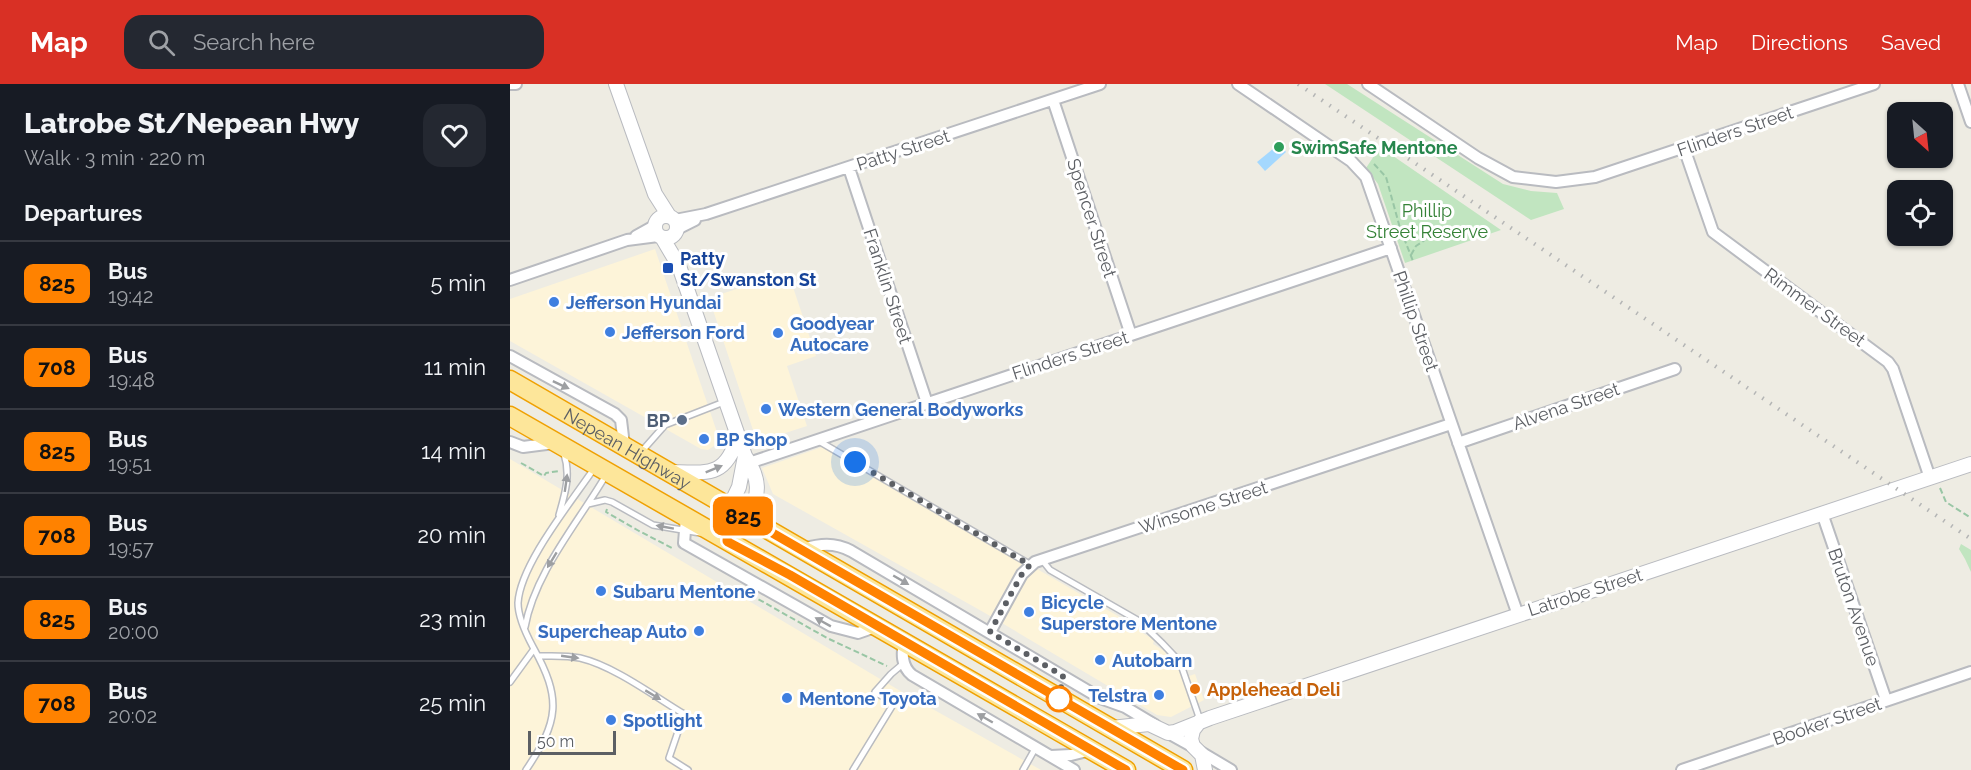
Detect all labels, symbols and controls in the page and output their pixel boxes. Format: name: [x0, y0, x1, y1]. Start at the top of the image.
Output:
search box: [124, 15, 544, 69]
text: Map: [30, 26, 88, 59]
icon: search: [145, 26, 178, 59]
text: Search here: [193, 29, 315, 55]
text: Map: [1675, 30, 1718, 55]
text: Directions: [1751, 30, 1848, 55]
text: Saved: [1881, 30, 1941, 55]
street label: Flinders Street: [1674, 101, 1796, 161]
north arrow: [1887, 102, 1953, 168]
map controls: [1887, 102, 1953, 246]
button: heart: [423, 104, 486, 167]
text: Latrobe St/Nepean Hwy: [24, 107, 359, 140]
street label: Patty Street: [854, 125, 952, 175]
place label: SwimSafe Mentone: [1291, 137, 1458, 158]
marker: SwimSafe Mentone: [1272, 140, 1286, 154]
text: Walk · 3 min · 220 m: [24, 146, 206, 170]
street label: Spencer Street: [1063, 156, 1121, 280]
button: locate: [1887, 180, 1953, 246]
text: Departures: [24, 200, 142, 226]
park label: Phillip Street Reserve: [1366, 200, 1488, 242]
street label: Franklin Street: [859, 226, 917, 346]
place label: Patty St/Swanston St: [680, 248, 816, 290]
text: Bus: [108, 258, 147, 284]
marker: Patty St/Swanston St: [661, 261, 675, 275]
street label: Rimmer Street: [1760, 263, 1870, 351]
street label: Phillip Street: [1389, 268, 1443, 374]
text: 5 min: [431, 270, 486, 296]
text: 825: [39, 271, 75, 296]
text: 19:42: [108, 284, 153, 308]
place label: Jefferson Hyundai: [566, 292, 721, 313]
marker: Jefferson Hyundai: [547, 295, 561, 309]
place label: Goodyear Autocare: [790, 313, 874, 355]
place label: Jefferson Ford: [622, 322, 745, 343]
marker: Jefferson Ford: [603, 325, 617, 339]
marker: Goodyear Autocare: [771, 326, 785, 340]
street label: Flinders Street: [1009, 326, 1131, 384]
text: Bus: [108, 342, 147, 368]
text: 11 min: [424, 354, 486, 380]
text: 708: [38, 355, 76, 380]
text: 19:48: [108, 368, 155, 392]
street label: Alvena Street: [1510, 378, 1622, 434]
one-way arrow: [553, 380, 570, 389]
place label: Western General Bodyworks: [778, 399, 1024, 420]
marker: Western General Bodyworks: [759, 402, 773, 416]
street label: Nepean Highway: [560, 403, 695, 493]
place label: BP: [647, 410, 670, 431]
marker: BP: [675, 413, 689, 427]
text: Bus: [108, 426, 147, 452]
place label: BP Shop: [716, 429, 787, 450]
marker: BP Shop: [697, 432, 711, 446]
text: 14 min: [421, 438, 486, 464]
text: 825: [39, 439, 75, 464]
your location: [840, 447, 870, 477]
text: 19:51: [108, 452, 152, 476]
one-way arrow: [705, 464, 723, 474]
one-way arrow: [562, 473, 571, 492]
street label: Winsome Street: [1136, 476, 1270, 538]
line badge: 825: [708, 496, 778, 536]
text: 825: [725, 504, 761, 529]
text: Bus: [108, 510, 147, 536]
text: 20 min: [418, 522, 486, 548]
one-way arrow: [655, 522, 674, 531]
text: 708: [38, 523, 76, 548]
text: 19:57: [108, 536, 154, 560]
street label: Bruton Avenue: [1824, 545, 1884, 669]
one-way arrow: [547, 552, 558, 568]
street label: Latrobe Street: [1525, 564, 1645, 620]
one-way arrow: [893, 575, 910, 585]
place label: Subaru Mentone: [613, 581, 756, 602]
marker: Subaru Mentone: [594, 584, 608, 598]
place label: Bicycle Superstore Mentone: [1041, 592, 1217, 634]
text: Bus: [108, 594, 147, 620]
marker: Bicycle Superstore Mentone: [1022, 605, 1036, 619]
text: 23 min: [419, 606, 486, 632]
text: 825: [39, 607, 75, 632]
one-way arrow: [815, 617, 832, 627]
text: 20:00: [108, 620, 159, 644]
place label: Supercheap Auto: [538, 621, 687, 642]
marker: Supercheap Auto: [692, 624, 706, 638]
place label: Autobarn: [1112, 650, 1192, 671]
one-way arrow: [561, 652, 580, 661]
marker: Autobarn: [1093, 653, 1107, 667]
text: Bus: [108, 678, 147, 704]
place label: Applehead Deli: [1207, 679, 1340, 700]
marker: Applehead Deli: [1188, 682, 1202, 696]
place label: Telstra: [1088, 685, 1147, 706]
unlabelled marker: [1046, 686, 1072, 712]
place label: Mentone Toyota: [799, 688, 937, 709]
marker: Telstra: [1152, 688, 1166, 702]
text: 25 min: [419, 690, 486, 716]
one-way arrow: [644, 690, 661, 700]
text: 708: [38, 691, 76, 716]
marker: Mentone Toyota: [780, 691, 794, 705]
street label: Booker Street: [1770, 693, 1884, 749]
text: 20:02: [108, 704, 157, 728]
place label: Spotlight: [623, 710, 703, 731]
marker: Spotlight: [604, 713, 618, 727]
one-way arrow: [976, 713, 993, 723]
scale bar: [528, 728, 616, 756]
text: 50 m: [537, 732, 574, 751]

